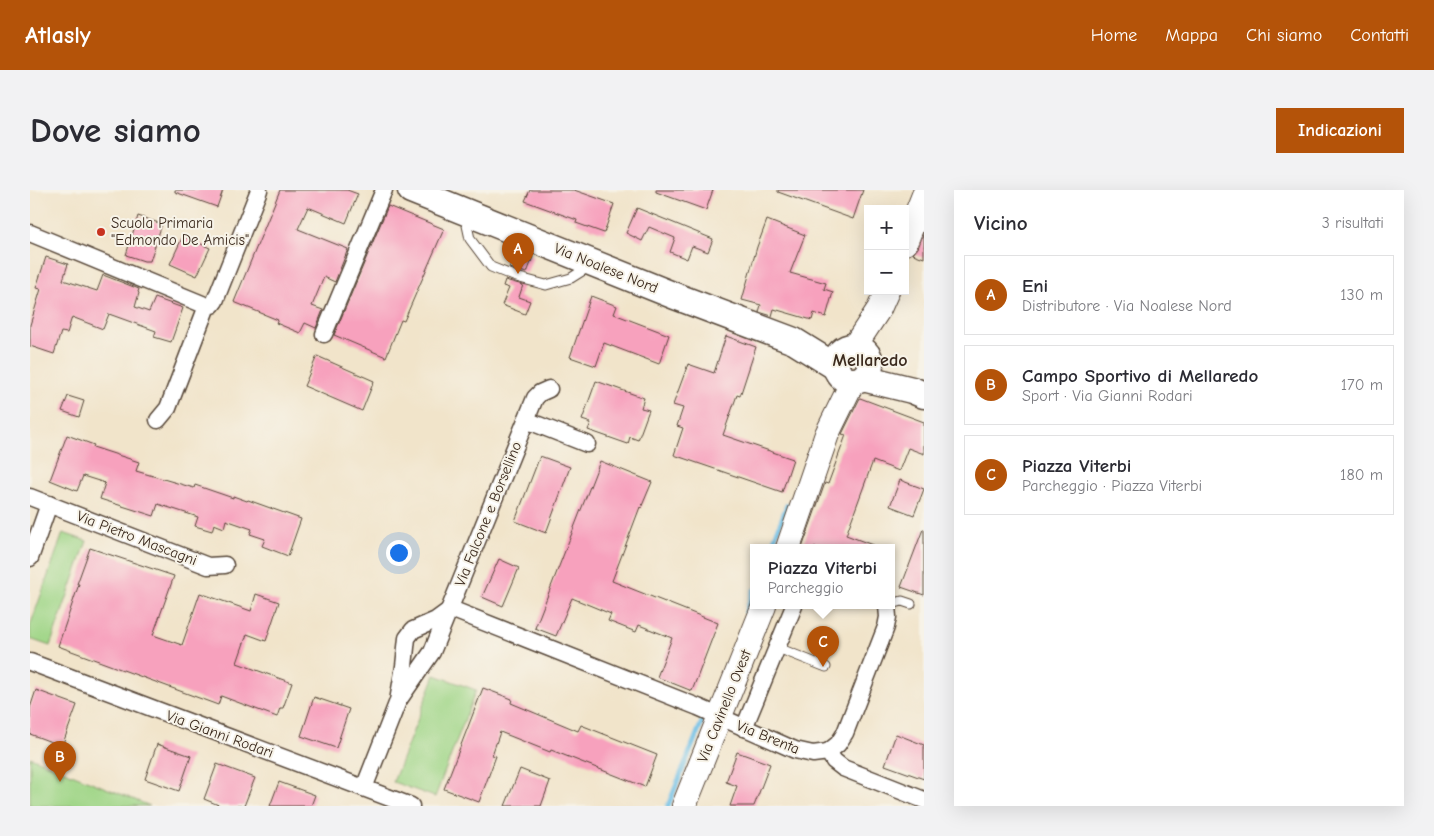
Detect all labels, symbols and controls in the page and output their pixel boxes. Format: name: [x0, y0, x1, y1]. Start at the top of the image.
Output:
text: Atlasly: [25, 21, 91, 49]
text: Home: [1091, 25, 1137, 46]
text: Mappa: [1165, 25, 1218, 46]
text: Chi siamo: [1246, 25, 1322, 46]
text: Contatti: [1350, 25, 1409, 46]
button: Indicazioni: [1276, 108, 1404, 153]
text: Dove siamo: [30, 110, 201, 151]
map controls: [864, 205, 909, 295]
button: +: [864, 205, 909, 250]
text: Vicino: [974, 211, 1028, 235]
place label: Scuola Primaria "Edmondo De Amicis": [111, 214, 249, 249]
text: 3 risultati: [1322, 214, 1384, 232]
marker: Scuola Primaria "Edmondo De Amicis": [95, 226, 107, 238]
pin: A: [502, 233, 534, 274]
street label: Via Noalese Nord: [551, 239, 661, 297]
button: −: [864, 250, 909, 295]
text: Eni: [1022, 275, 1048, 297]
text: A: [987, 286, 995, 304]
text: 130 m: [1340, 286, 1383, 304]
text: Distributore · Via Noalese Nord: [1022, 297, 1232, 315]
district label: Mellaredo: [832, 350, 908, 371]
text: Campo Sportivo di Mellaredo: [1022, 365, 1258, 387]
text: B: [986, 376, 996, 394]
text: 170 m: [1341, 376, 1383, 394]
text: Sport · Via Gianni Rodari: [1022, 387, 1193, 405]
street label: Via Falcone e Borsellino: [451, 439, 525, 589]
text: Piazza Viterbi: [1022, 455, 1131, 477]
text: C: [986, 466, 996, 484]
text: 180 m: [1340, 466, 1383, 484]
text: Parcheggio · Piazza Viterbi: [1022, 477, 1202, 495]
street label: Via Pietro Mascagni: [74, 507, 200, 569]
your location: [386, 540, 412, 566]
popup: [750, 544, 895, 609]
text: Piazza Viterbi: [768, 557, 877, 579]
text: Parcheggio: [768, 579, 844, 597]
pin: C: [807, 626, 839, 667]
street label: Via Cavinello Ovest: [693, 646, 755, 765]
street label: Via Gianni Rodari: [164, 706, 276, 762]
street label: Via Brenta: [734, 716, 802, 758]
pin: B: [44, 741, 76, 782]

